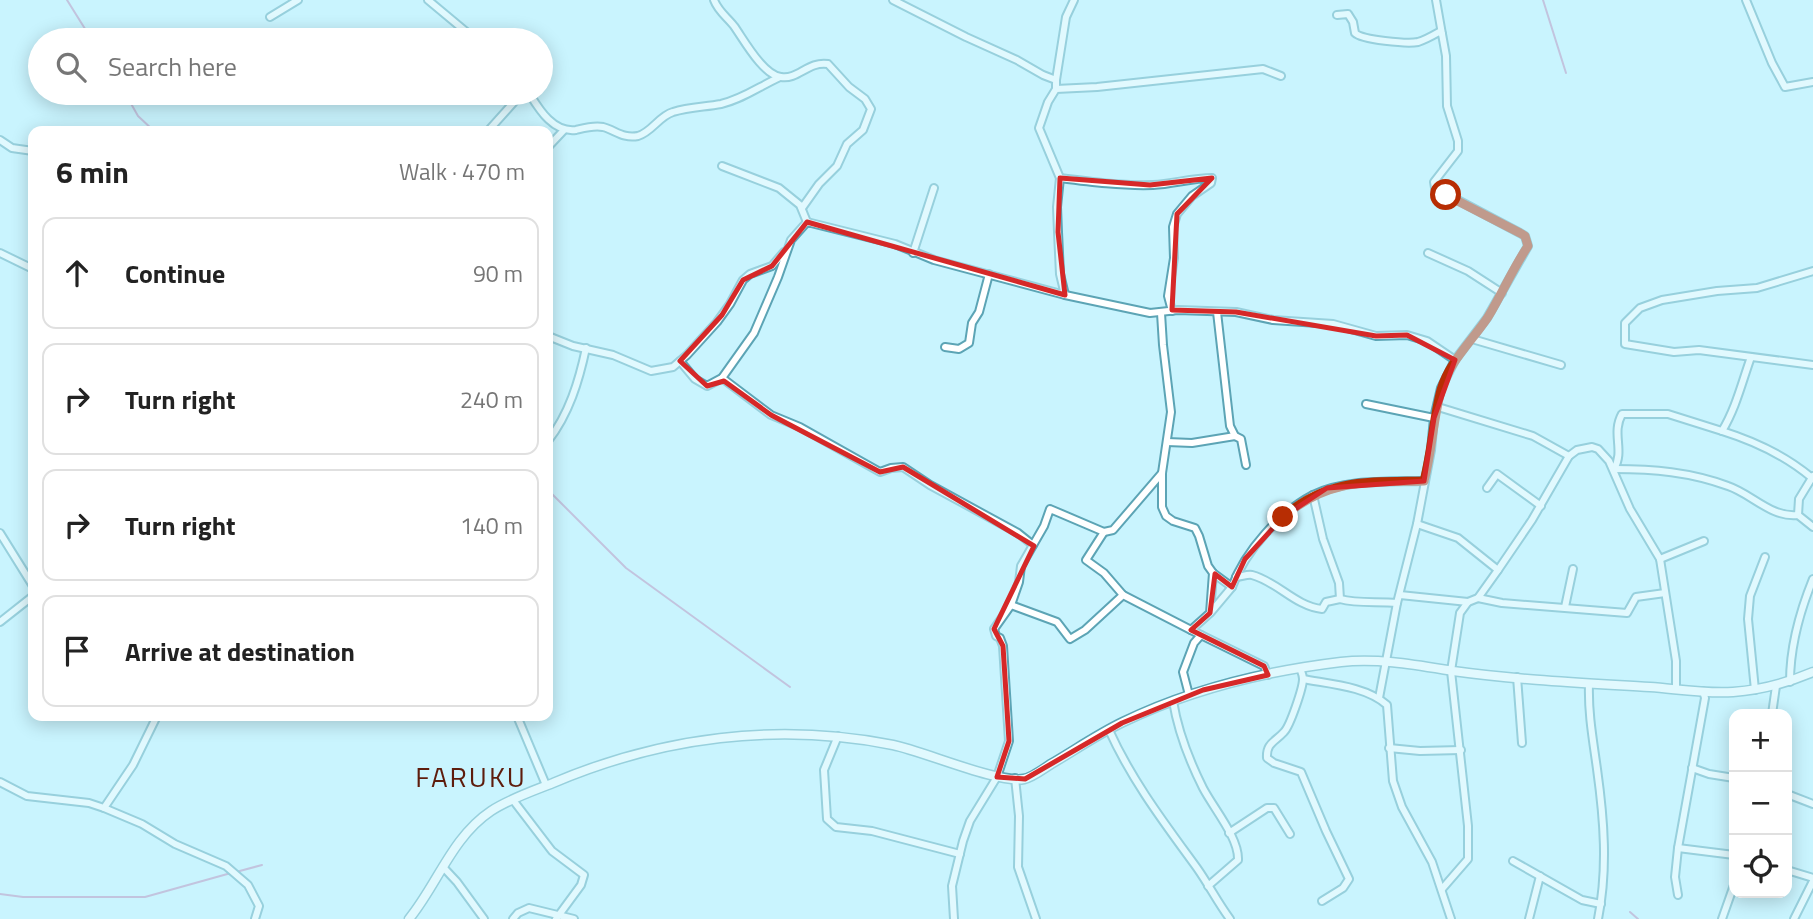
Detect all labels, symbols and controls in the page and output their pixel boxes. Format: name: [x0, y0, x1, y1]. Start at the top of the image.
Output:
search box: [28, 28, 553, 105]
text: Search here: [108, 47, 237, 86]
icon: search: [52, 48, 90, 86]
text: 6 min: [56, 149, 129, 195]
text: Walk · 470 m: [399, 154, 525, 189]
route start: [1430, 179, 1461, 210]
icon: ahead: [58, 254, 96, 292]
text: Continue: [125, 254, 225, 293]
text: 90 m: [473, 256, 523, 291]
icon: right: [58, 380, 96, 418]
text: Turn right: [125, 380, 236, 419]
text: 240 m: [460, 382, 523, 417]
route end: [1267, 501, 1298, 532]
icon: right: [58, 506, 96, 544]
text: Turn right: [125, 506, 236, 545]
text: 140 m: [460, 508, 523, 543]
icon: arrive: [58, 632, 96, 670]
text: Arrive at destination: [125, 632, 355, 671]
map controls: [1729, 709, 1792, 898]
button: +: [1729, 709, 1792, 772]
district label: FARUKU: [415, 755, 527, 798]
button: −: [1729, 772, 1792, 835]
button: locate: [1729, 835, 1792, 898]

